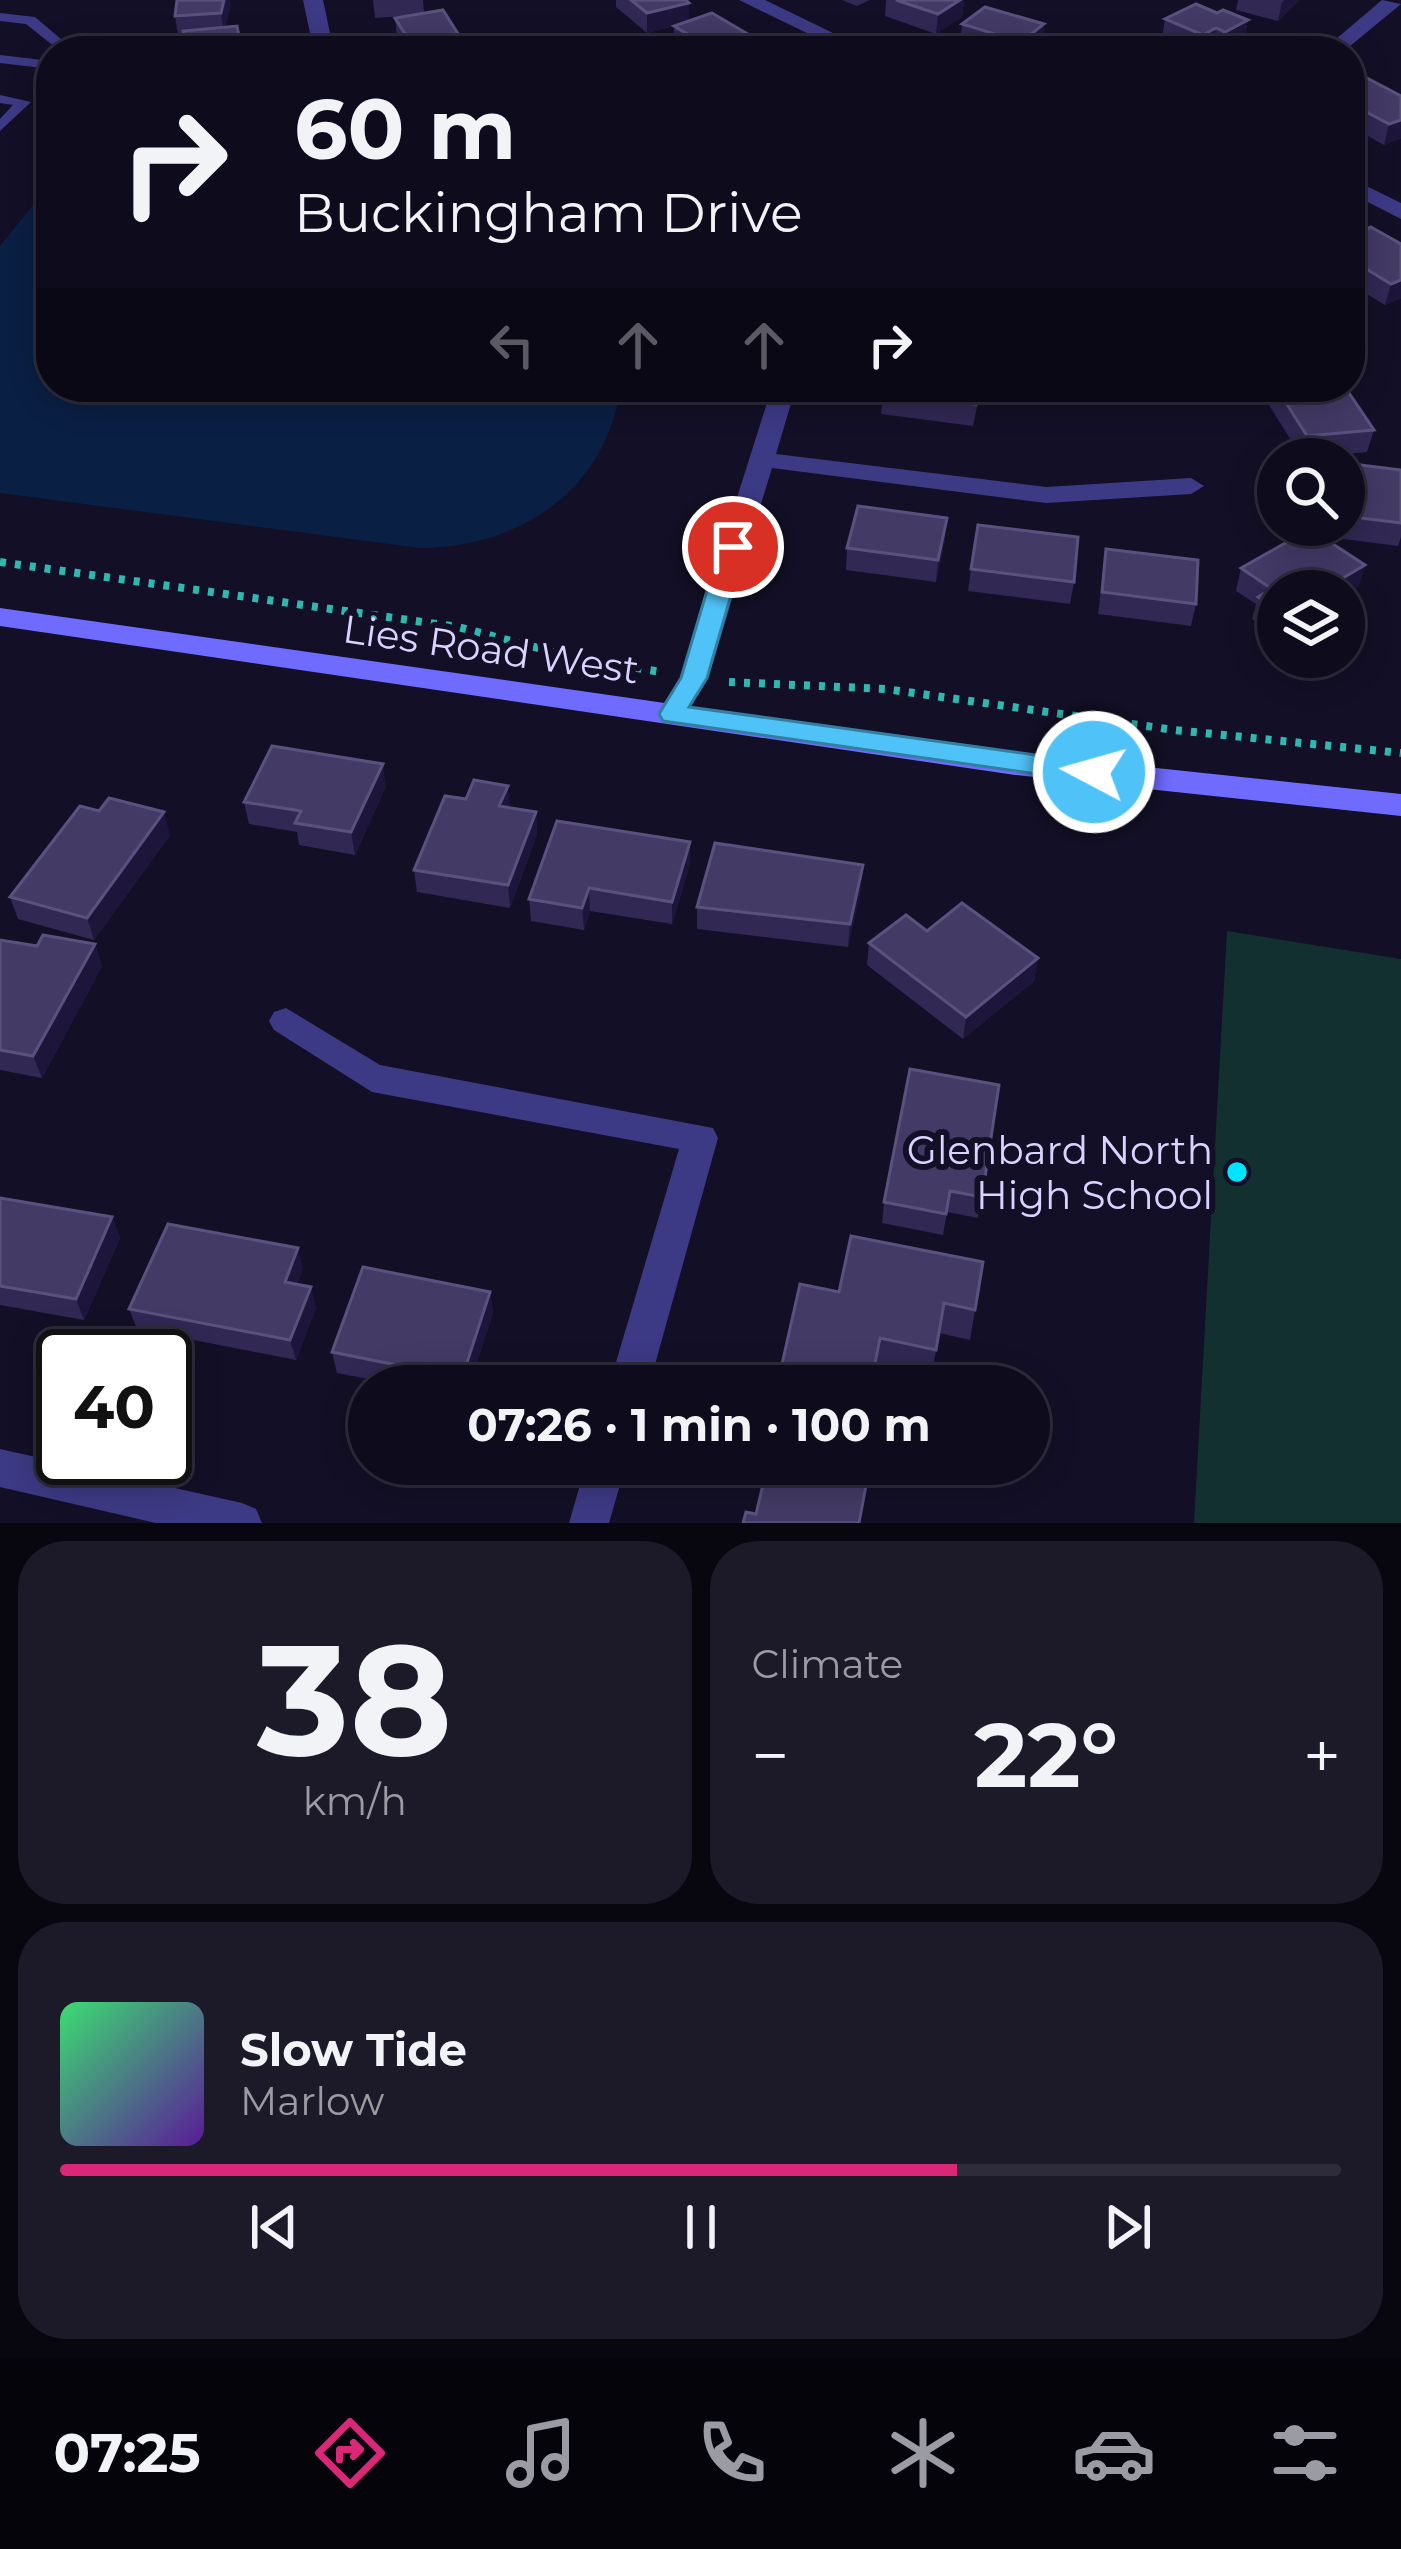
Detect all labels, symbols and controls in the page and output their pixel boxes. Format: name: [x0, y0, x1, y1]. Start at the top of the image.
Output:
text: 60 m: [294, 78, 516, 180]
icon: right: [96, 84, 252, 240]
text: Buckingham Drive: [294, 180, 803, 246]
icon: left: [479, 312, 545, 378]
icon: ahead: [605, 312, 671, 378]
icon: ahead: [731, 312, 797, 378]
icon: right: [857, 312, 923, 378]
map controls: [1257, 438, 1365, 678]
button: search: [1257, 438, 1365, 546]
pin: [682, 496, 784, 598]
icon: arrive: [700, 514, 766, 580]
button: layers: [1257, 570, 1365, 678]
street label: Lies Road West: [340, 604, 642, 694]
position arrow: [1031, 709, 1157, 835]
place label: Glenbard North High School: [907, 1126, 1213, 1219]
marker: Glenbard North High School: [1224, 1159, 1250, 1185]
speed limit sign: 40: [36, 1329, 192, 1485]
text: 07:26 · 1 min · 100 m: [467, 1397, 931, 1452]
text: 38: [257, 1604, 452, 1794]
text: Climate: [752, 1640, 903, 1688]
text: 22°: [974, 1700, 1118, 1810]
text: −: [752, 1715, 789, 1796]
text: +: [1303, 1715, 1341, 1796]
text: km/h: [303, 1777, 407, 1825]
text: Slow Tide: [240, 2022, 467, 2077]
text: Marlow: [240, 2077, 384, 2125]
icon: previous: [241, 2194, 307, 2260]
icon: pause: [668, 2194, 734, 2260]
icon: next: [1095, 2194, 1161, 2260]
icon: directions: [308, 2411, 392, 2495]
icon: music: [499, 2411, 583, 2495]
icon: phone: [690, 2411, 774, 2495]
icon: climate: [881, 2411, 965, 2495]
icon: car: [1072, 2411, 1156, 2495]
icon: filters: [1263, 2411, 1347, 2495]
text: 07:25: [54, 2420, 201, 2486]

